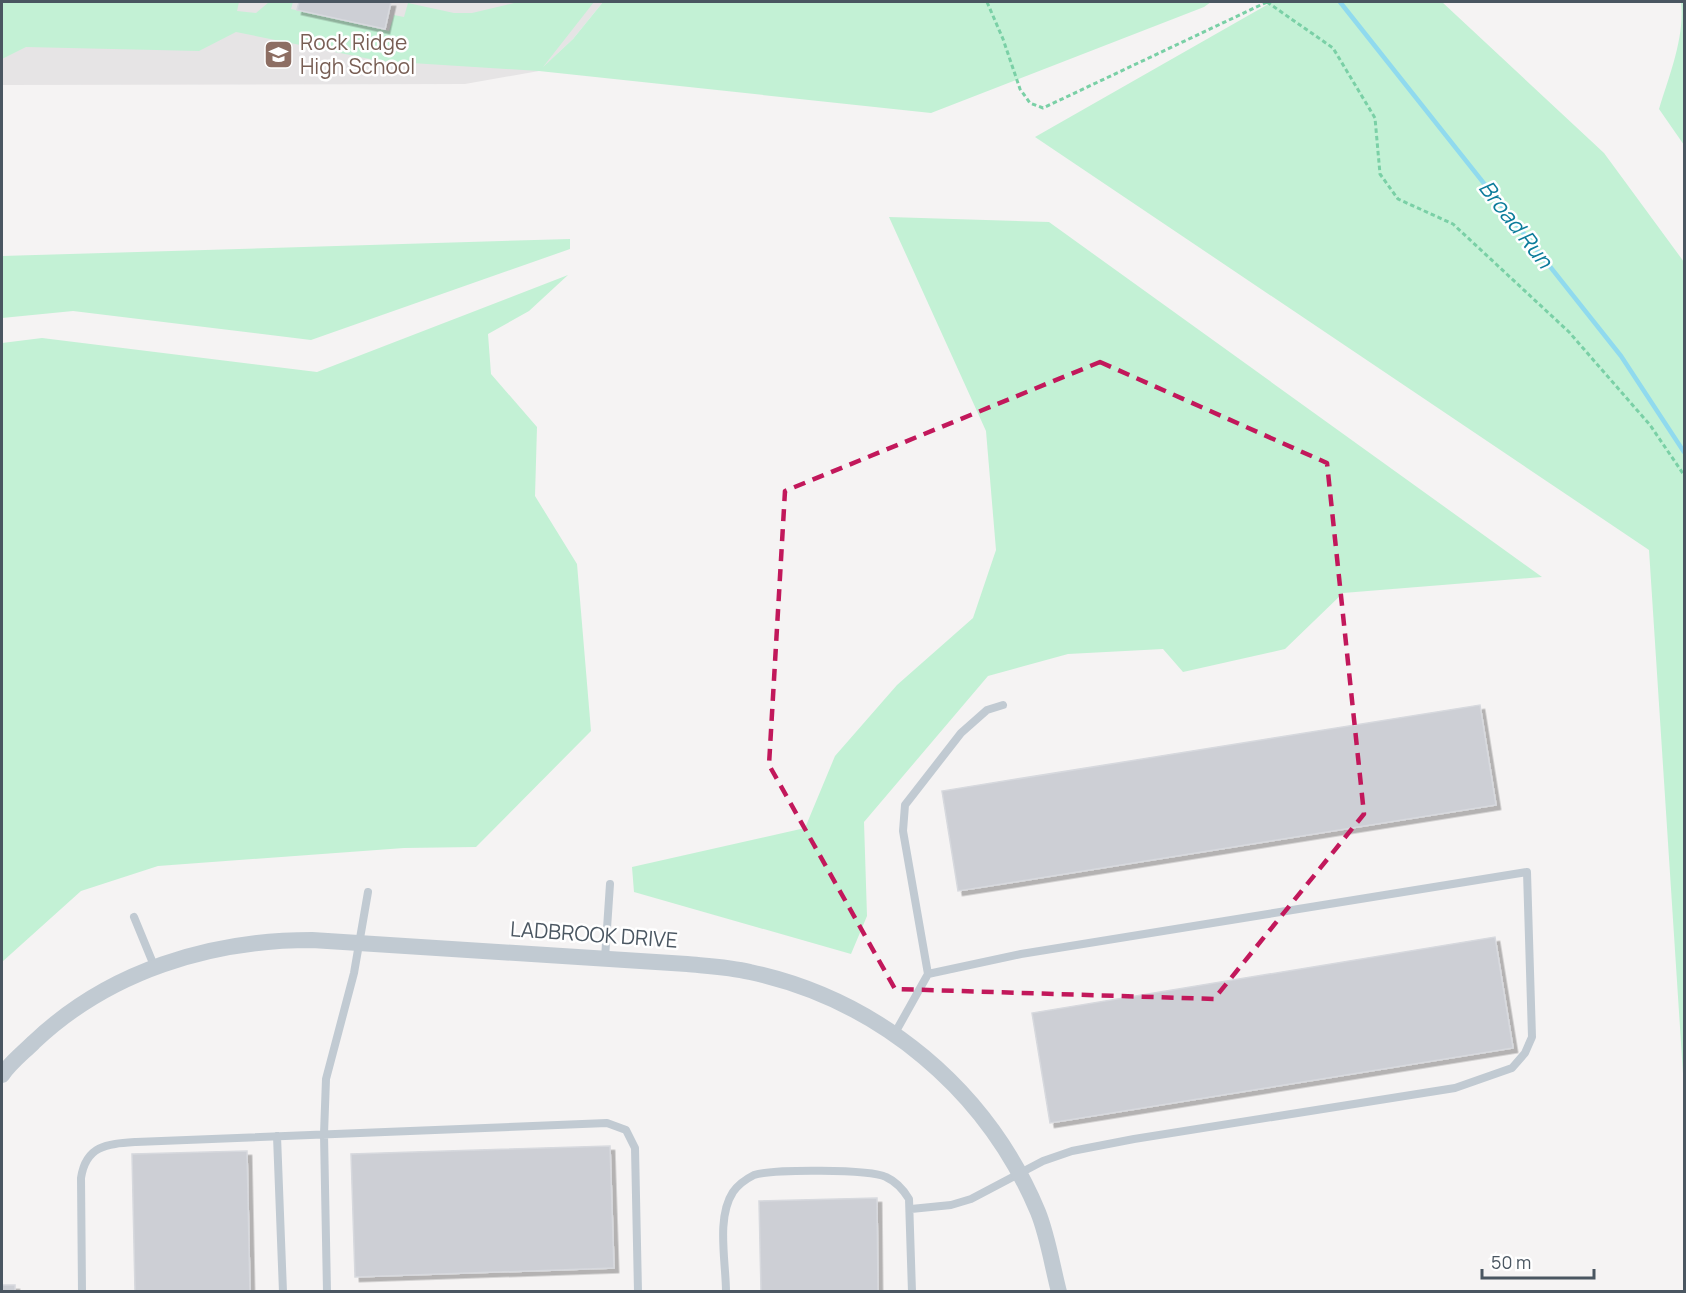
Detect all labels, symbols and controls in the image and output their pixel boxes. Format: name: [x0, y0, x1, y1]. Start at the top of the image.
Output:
place label: Rock Ridge High School: [300, 28, 415, 80]
school or university icon: Rock Ridge High School: [263, 39, 295, 71]
water label: Broad Run: [1472, 174, 1560, 275]
street label: LADBROOK DRIVE: [509, 914, 679, 954]
scale bar: [1482, 1242, 1594, 1280]
text: 50 m: [1491, 1250, 1531, 1274]

